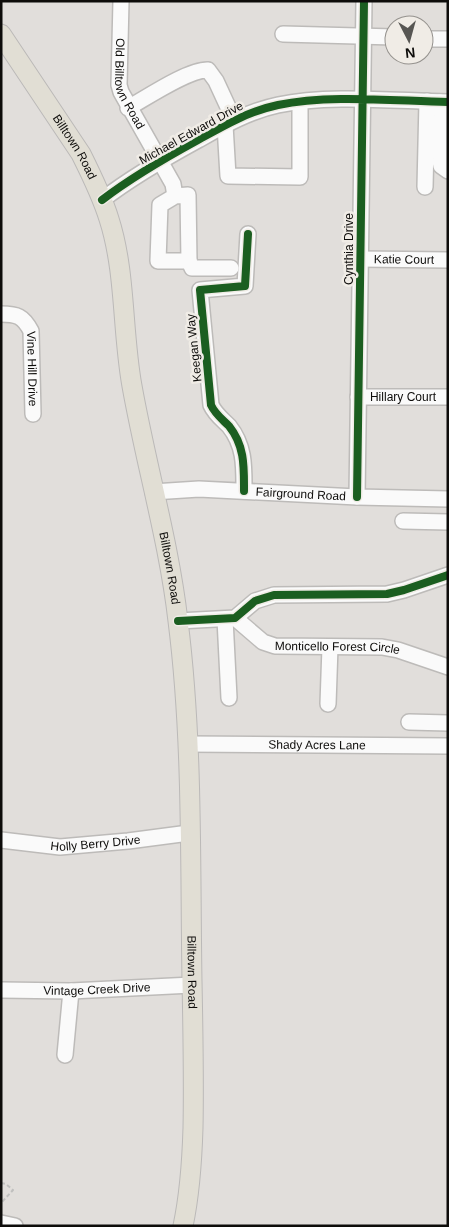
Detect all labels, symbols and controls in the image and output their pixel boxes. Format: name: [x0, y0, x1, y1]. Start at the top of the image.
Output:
north arrow: [384, 15, 434, 65]
street label: Old Billtown Road: [112, 38, 147, 132]
text: N: [404, 44, 416, 61]
street label: Michael Edward Drive: [137, 98, 246, 167]
street label: Billtown Road: [50, 112, 99, 182]
street label: Cynthia Drive: [342, 213, 356, 285]
street label: Katie Court: [374, 252, 435, 267]
street label: Keegan Way: [183, 313, 205, 383]
street label: Vine Hill Drive: [24, 331, 40, 407]
street label: Hillary Court: [370, 390, 437, 404]
street label: Fairground Road: [255, 485, 346, 503]
street label: Billtown Road: [156, 531, 183, 605]
street label: Monticello Forest Circle: [275, 639, 402, 657]
street label: Shady Acres Lane: [268, 738, 366, 752]
street label: Holly Berry Drive: [50, 832, 141, 854]
street label: Billtown Road: [184, 935, 200, 1009]
street label: Vintage Creek Drive: [43, 980, 151, 998]

